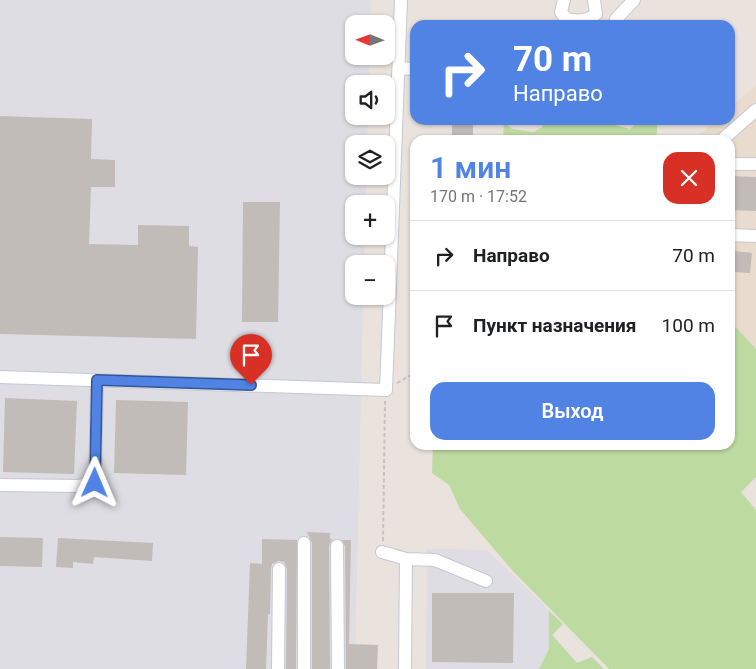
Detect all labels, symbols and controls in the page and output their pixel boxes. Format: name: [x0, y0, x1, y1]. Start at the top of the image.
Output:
north arrow: [345, 15, 395, 65]
map controls: [345, 15, 395, 305]
text: 70 m: [513, 39, 592, 80]
icon: right: [430, 40, 495, 105]
button: sound: [345, 75, 395, 125]
text: Направо: [513, 81, 603, 106]
button: layers: [345, 135, 395, 185]
text: 1 мин: [430, 150, 511, 185]
button: close: [663, 152, 715, 204]
text: 170 m · 17:52: [430, 187, 527, 206]
button: +: [345, 195, 395, 245]
icon: right: [430, 242, 458, 270]
text: Направо: [473, 244, 550, 267]
text: 70 m: [672, 244, 715, 267]
button: −: [345, 255, 395, 305]
icon: arrive: [430, 312, 458, 340]
text: Пункт назначения: [473, 314, 636, 337]
text: 100 m: [662, 314, 715, 337]
pin: [230, 334, 272, 385]
icon: arrive: [237, 341, 265, 369]
button: Выход: [430, 382, 715, 440]
position arrow: [68, 456, 120, 508]

